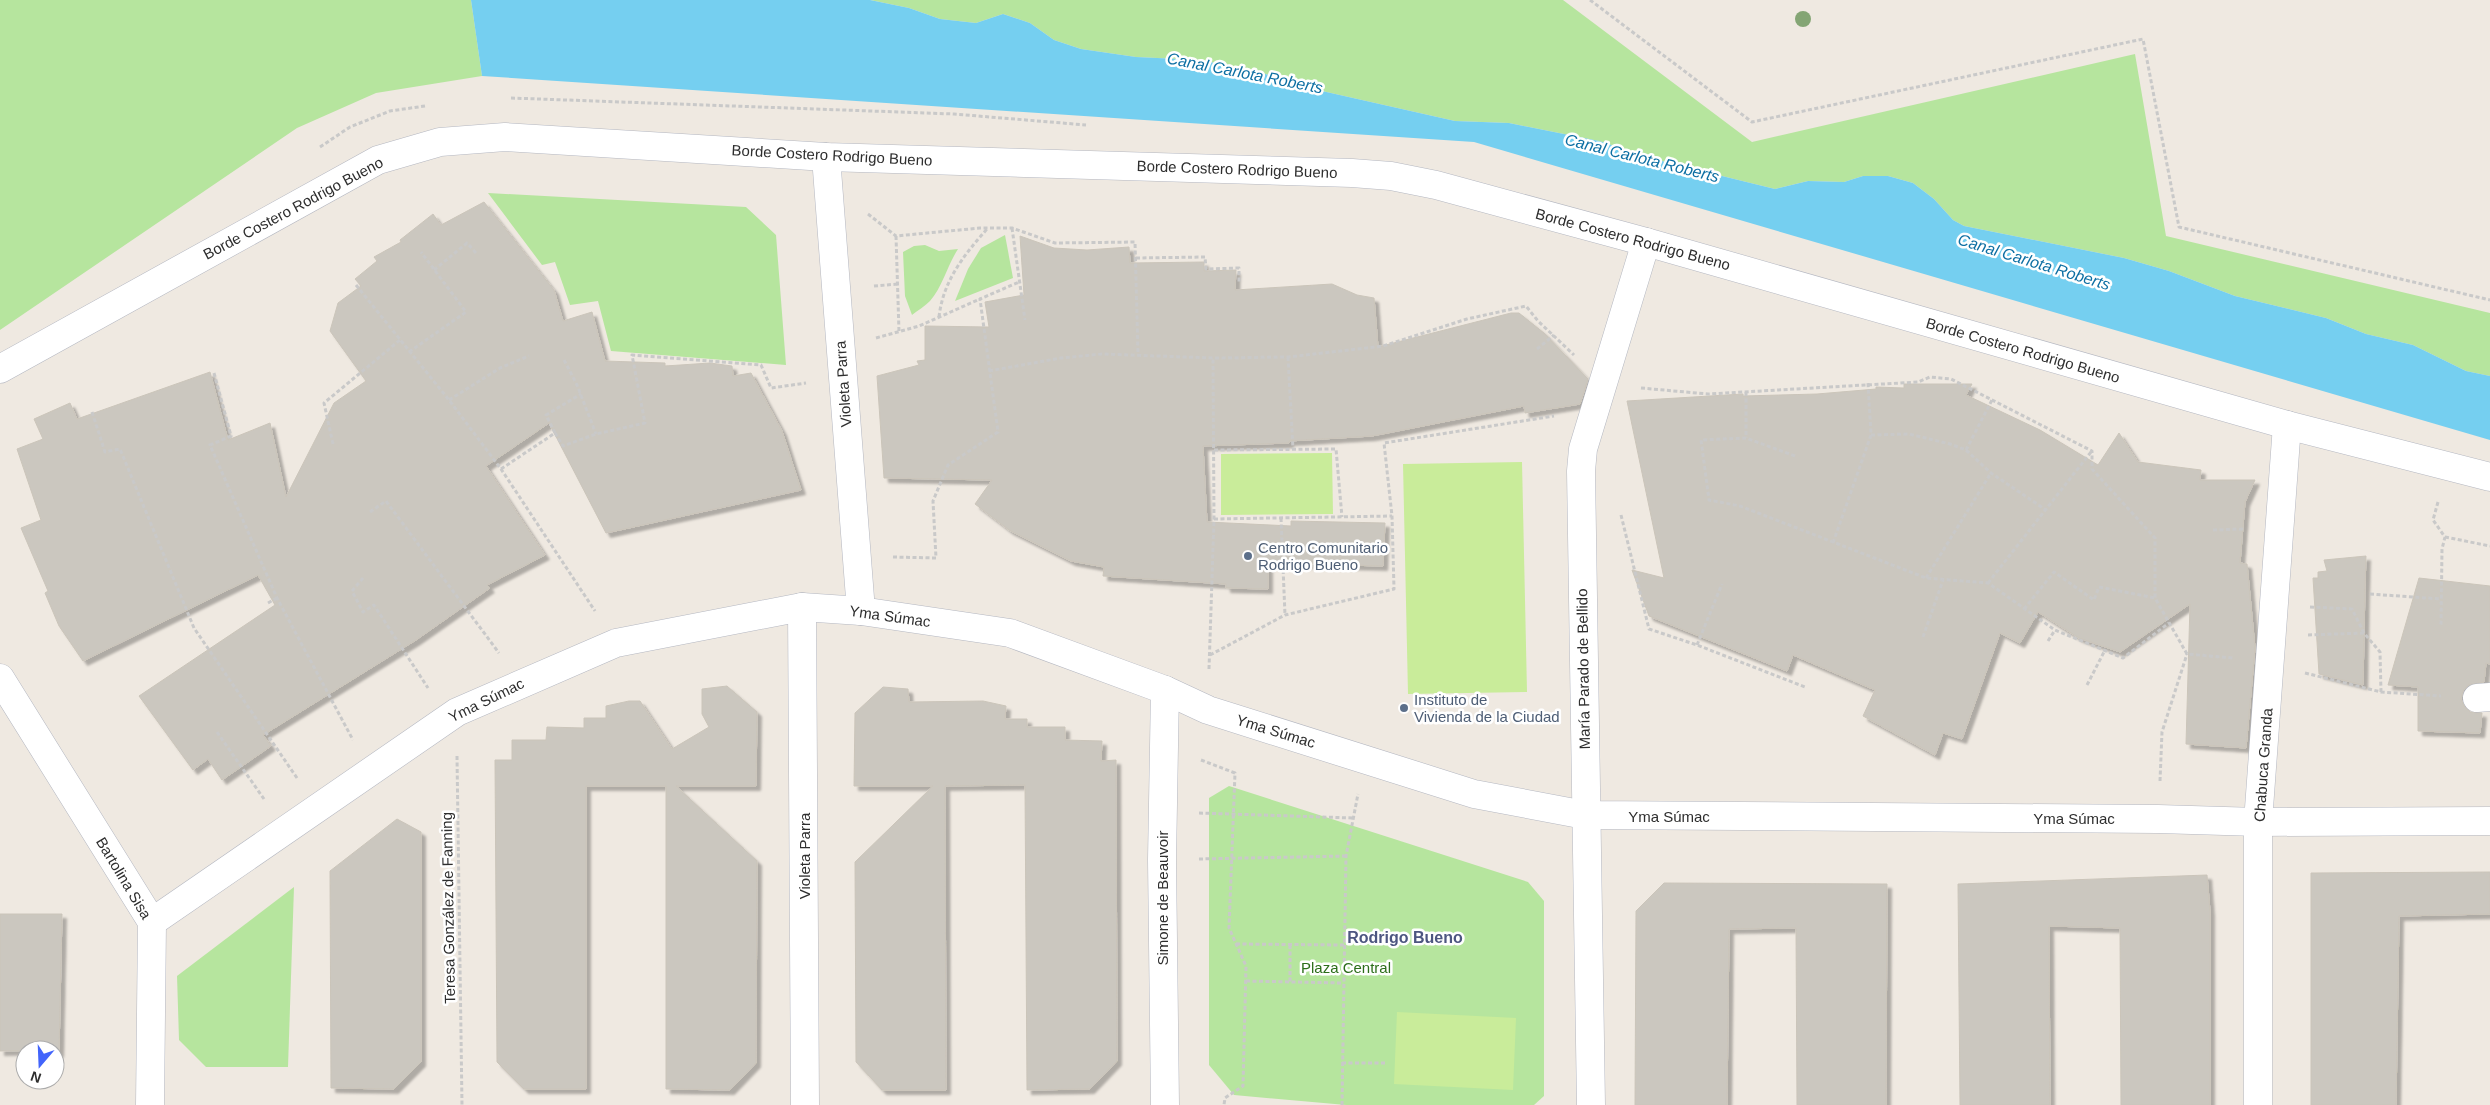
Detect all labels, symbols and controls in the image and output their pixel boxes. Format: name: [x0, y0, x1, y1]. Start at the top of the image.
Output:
water label: Canal Carlota Roberts: [1166, 50, 1324, 96]
water label: Canal Carlota Roberts: [1563, 131, 1721, 185]
street label: Borde Costero Rodrigo Bueno: [731, 141, 933, 169]
street label: Borde Costero Rodrigo Bueno: [200, 153, 386, 263]
street label: Borde Costero Rodrigo Bueno: [1136, 157, 1338, 181]
street label: Borde Costero Rodrigo Bueno: [1534, 205, 1732, 273]
water label: Canal Carlota Roberts: [1956, 231, 2112, 293]
street label: Borde Costero Rodrigo Bueno: [1924, 314, 2122, 386]
street label: Violeta Parra: [831, 340, 854, 428]
place label: Centro Comunitario Rodrigo Bueno: [1258, 539, 1388, 573]
marker: Centro Comunitario Rodrigo Bueno: [1242, 550, 1254, 562]
street label: María Parado de Bellido: [1573, 588, 1593, 750]
street label: Yma Súmac: [848, 602, 932, 630]
street label: Yma Súmac: [446, 674, 527, 726]
place label: Instituto de Vivienda de la Ciudad: [1414, 691, 1560, 725]
marker: Instituto de Vivienda de la Ciudad: [1398, 702, 1410, 714]
street label: Chabuca Granda: [2251, 707, 2276, 823]
street label: Yma Súmac: [1234, 711, 1318, 751]
street label: Yma Súmac: [1628, 808, 1710, 825]
street label: Yma Súmac: [2033, 810, 2115, 827]
street label: Teresa González de Fanning: [438, 812, 458, 1004]
street label: Violeta Parra: [796, 812, 813, 899]
street label: Simone de Beauvoir: [1154, 830, 1171, 966]
street label: Bartolina Sisa: [93, 834, 155, 923]
district label: Rodrigo Bueno: [1347, 929, 1463, 946]
park label: Plaza Central: [1301, 959, 1391, 976]
north arrow: [15, 1040, 65, 1090]
text: N: [28, 1068, 43, 1087]

